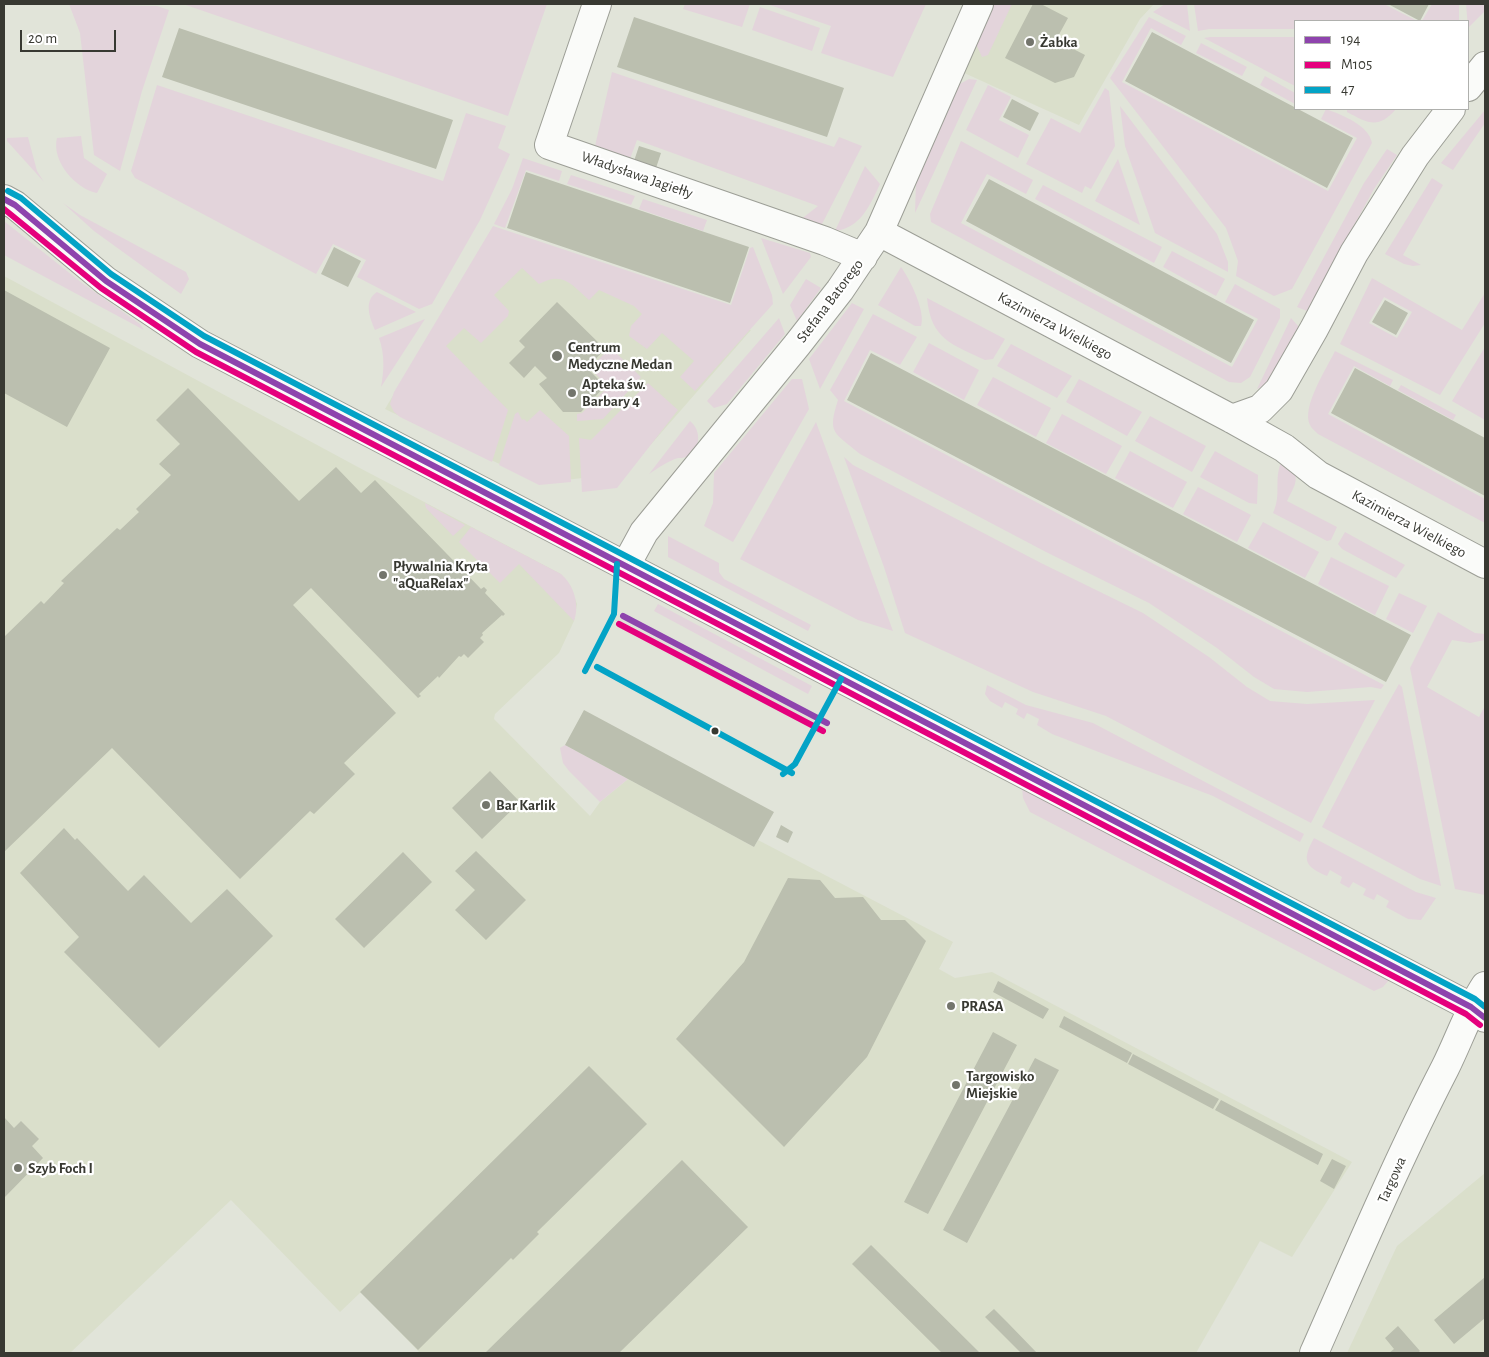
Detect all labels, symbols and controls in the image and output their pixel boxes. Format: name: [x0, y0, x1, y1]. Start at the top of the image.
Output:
scale bar: [22, 20, 119, 52]
legend: [1294, 20, 1469, 110]
text: 20 m: [28, 31, 57, 46]
text: 194: [1341, 32, 1360, 47]
place label: Żabka: [1040, 33, 1078, 51]
marker: Żabka: [1024, 36, 1036, 48]
text: M105: [1341, 57, 1372, 72]
text: 47: [1341, 82, 1354, 97]
street label: Władysława Jagiełły: [579, 147, 695, 203]
street label: Stefana Batorego: [793, 256, 867, 346]
street label: Kazimierza Wielkiego: [995, 288, 1115, 364]
place label: Centrum Medyczne Medan: [568, 338, 672, 373]
marker: Centrum Medyczne Medan: [550, 349, 564, 363]
place label: Apteka św. Barbary 4: [582, 375, 646, 410]
marker: Apteka św. Barbary 4: [566, 387, 578, 399]
street label: Kazimierza Wielkiego: [1349, 486, 1469, 562]
place label: Pływalnia Kryta "aQuaRelax": [393, 557, 488, 592]
marker: Pływalnia Kryta "aQuaRelax": [377, 569, 389, 581]
unlabelled marker: [710, 726, 720, 736]
place label: Bar Karlik: [496, 796, 555, 814]
marker: Bar Karlik: [480, 799, 492, 811]
place label: PRASA: [961, 997, 1004, 1015]
marker: PRASA: [945, 1000, 957, 1012]
place label: Targowisko Miejskie: [966, 1067, 1034, 1102]
marker: Targowisko Miejskie: [950, 1079, 962, 1091]
street label: Targowa: [1374, 1154, 1410, 1206]
place label: Szyb Foch I: [28, 1159, 93, 1177]
marker: Szyb Foch I: [12, 1162, 24, 1174]

